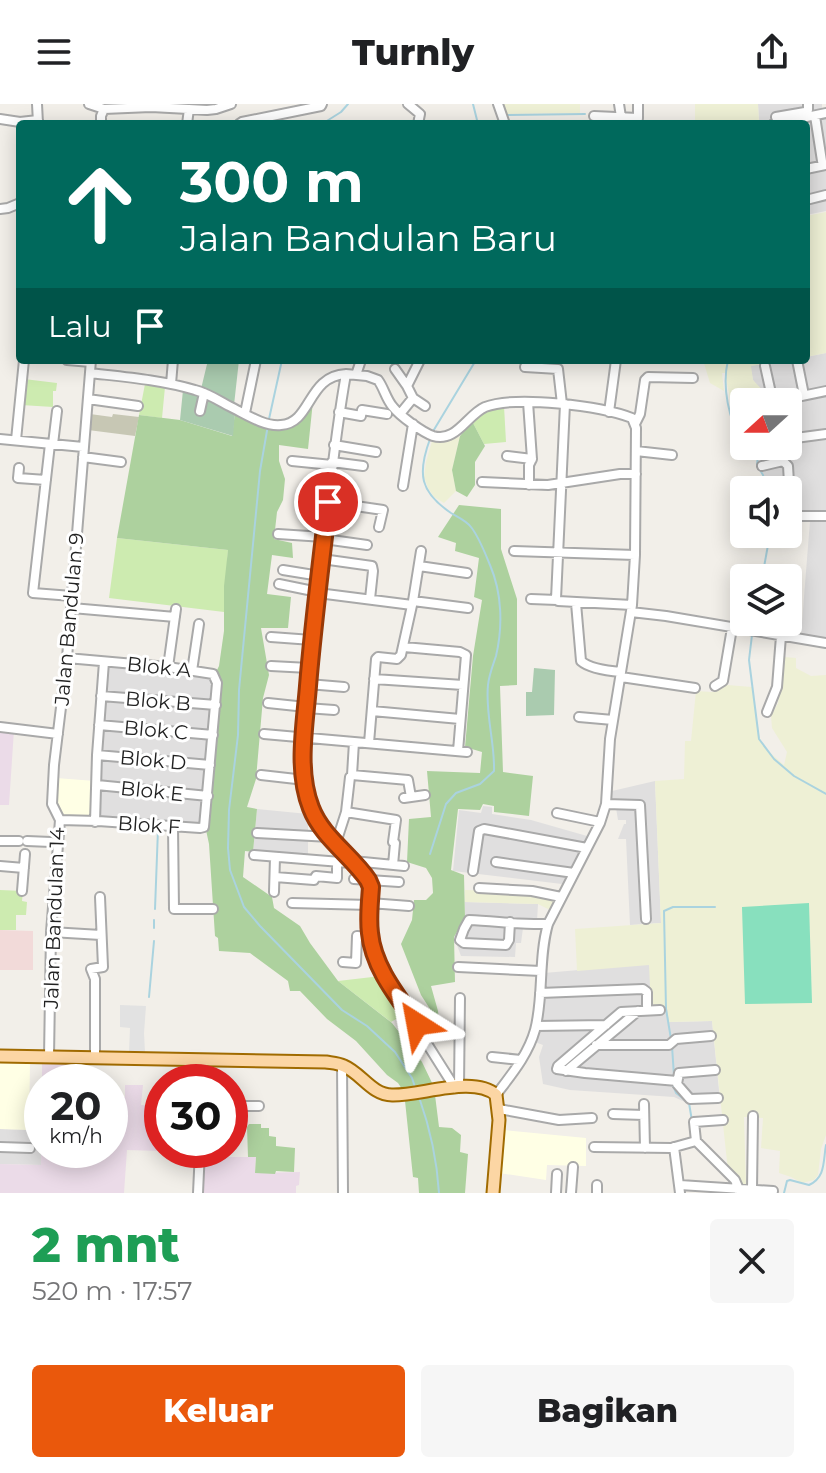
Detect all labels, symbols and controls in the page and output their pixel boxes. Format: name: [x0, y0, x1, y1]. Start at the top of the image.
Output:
icon: menu: [32, 30, 76, 74]
text: Turnly: [352, 30, 474, 74]
icon: share: [750, 30, 794, 74]
text: 300 m: [180, 148, 364, 216]
icon: ahead: [48, 152, 152, 256]
text: Jalan Bandulan Baru: [180, 216, 557, 260]
icon: arrive: [128, 304, 172, 348]
text: Lalu: [48, 308, 112, 345]
north arrow: [730, 388, 802, 460]
map controls: [730, 388, 802, 636]
pin: [294, 468, 362, 536]
button: sound: [730, 476, 802, 548]
icon: arrive: [306, 480, 350, 524]
street label: Jalan Bandulan 9: [49, 532, 89, 707]
button: layers: [730, 564, 802, 636]
street label: Blok A: [126, 652, 193, 682]
street label: Blok B: [124, 686, 192, 716]
street label: Blok C: [123, 715, 189, 745]
street label: Blok D: [119, 745, 187, 775]
street label: Blok E: [119, 776, 185, 806]
street label: Blok F: [117, 811, 181, 839]
street label: Jalan Bandulan 14: [39, 827, 69, 1010]
position arrow: [375, 982, 459, 1066]
speed limit sign: 30: [144, 1064, 248, 1168]
text: 20: [51, 1081, 101, 1130]
text: km/h: [49, 1124, 103, 1148]
text: 2 mnt: [32, 1216, 180, 1274]
button: close: [710, 1219, 794, 1303]
text: 520 m · 17:57: [32, 1275, 192, 1307]
button: Keluar: [32, 1365, 405, 1457]
button: Bagikan: [421, 1365, 794, 1457]

